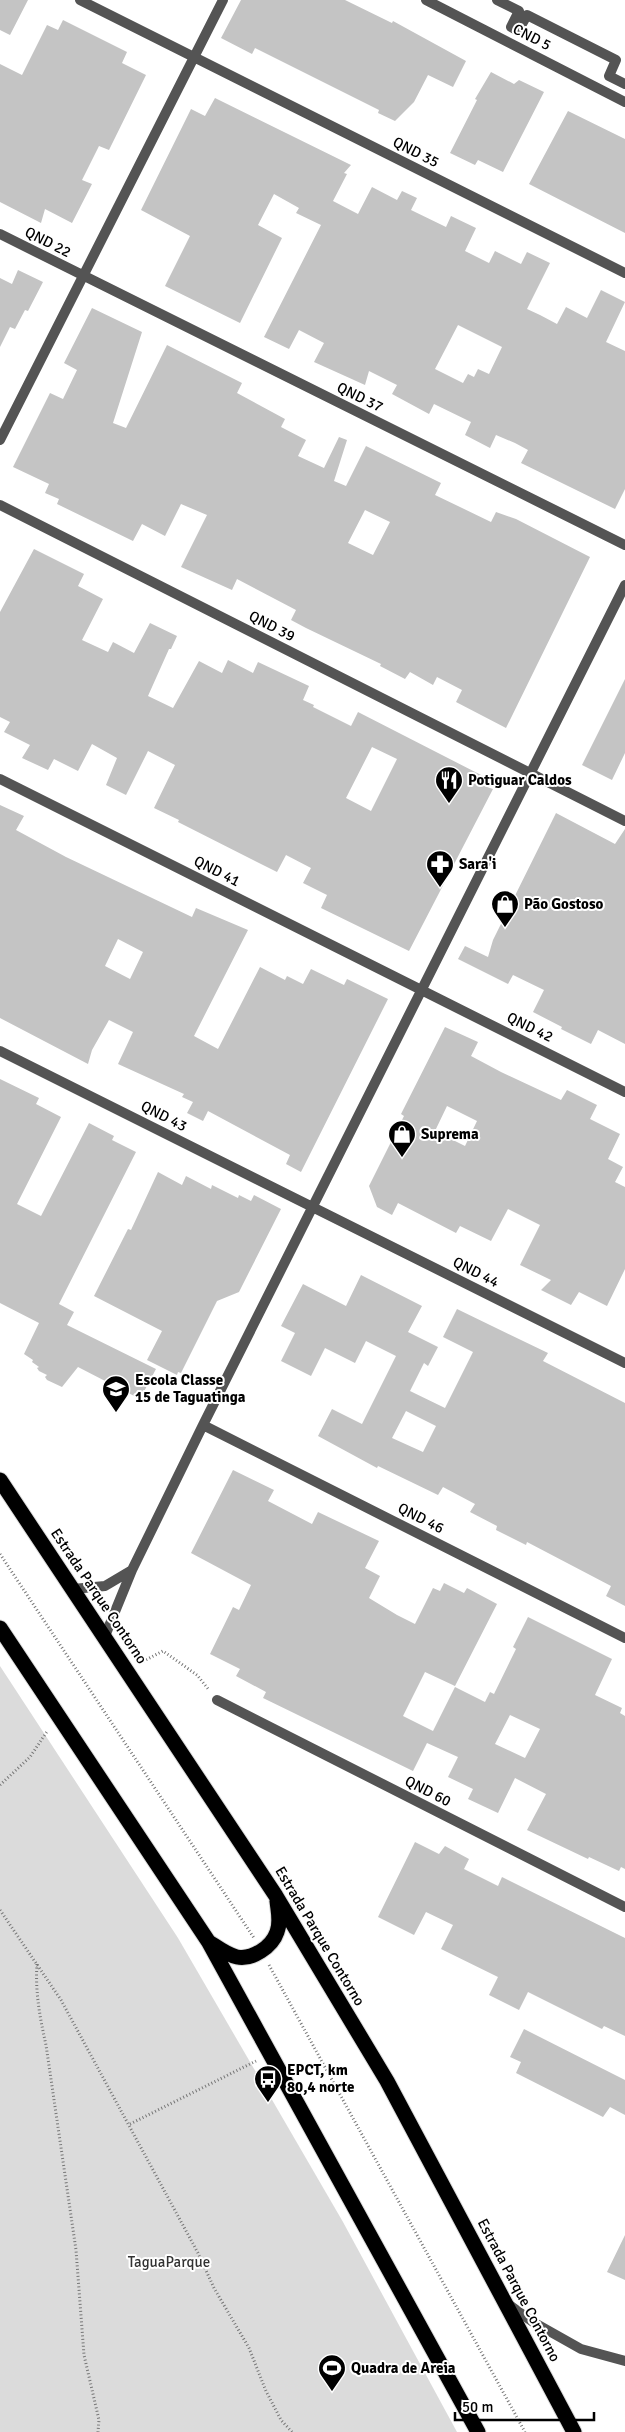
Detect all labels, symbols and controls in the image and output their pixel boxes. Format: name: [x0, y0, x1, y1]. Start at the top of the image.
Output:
street label: CND 5: [510, 20, 554, 54]
street label: QND 35: [390, 133, 442, 171]
street label: QND 22: [22, 223, 74, 261]
street label: QND 37: [334, 378, 386, 416]
street label: QND 39: [246, 607, 298, 645]
restaurant icon: Potiguar Caldos: [434, 765, 464, 804]
place label: Potiguar Caldos: [468, 771, 572, 789]
pharmacy icon: Sara'i: [425, 849, 455, 888]
street label: QND 41: [191, 852, 243, 890]
place label: Sara'i: [459, 855, 497, 873]
shop icon: Pão Gostoso: [490, 889, 520, 928]
place label: Pão Gostoso: [524, 895, 604, 913]
street label: QND 42: [504, 1008, 556, 1046]
street label: QND 43: [138, 1097, 190, 1135]
shop icon: Suprema: [387, 1119, 417, 1158]
place label: Suprema: [421, 1125, 479, 1143]
street label: QND 44: [450, 1253, 502, 1291]
place label: Escola Classe 15 de Taguatinga: [135, 1371, 246, 1406]
school or university icon: Escola Classe 15 de Taguatinga: [101, 1374, 131, 1413]
street label: QND 46: [395, 1499, 447, 1537]
street label: Estrada Parque Contorno: [47, 1525, 151, 1667]
street label: QND 60: [402, 1772, 454, 1810]
street label: Estrada Parque Contorno: [271, 1863, 369, 2009]
place label: EPCT, km 80,4 norte: [287, 2061, 355, 2096]
bus stop icon: EPCT, km 80,4 norte: [253, 2064, 283, 2103]
street label: Estrada Parque Contorno: [474, 2215, 564, 2365]
park label: TaguaParque: [128, 2253, 210, 2271]
sports icon: Quadra de Areia: [317, 2353, 347, 2392]
place label: Quadra de Areia: [351, 2359, 456, 2377]
scale bar: [455, 2390, 594, 2422]
text: 50 m: [462, 2398, 493, 2416]

